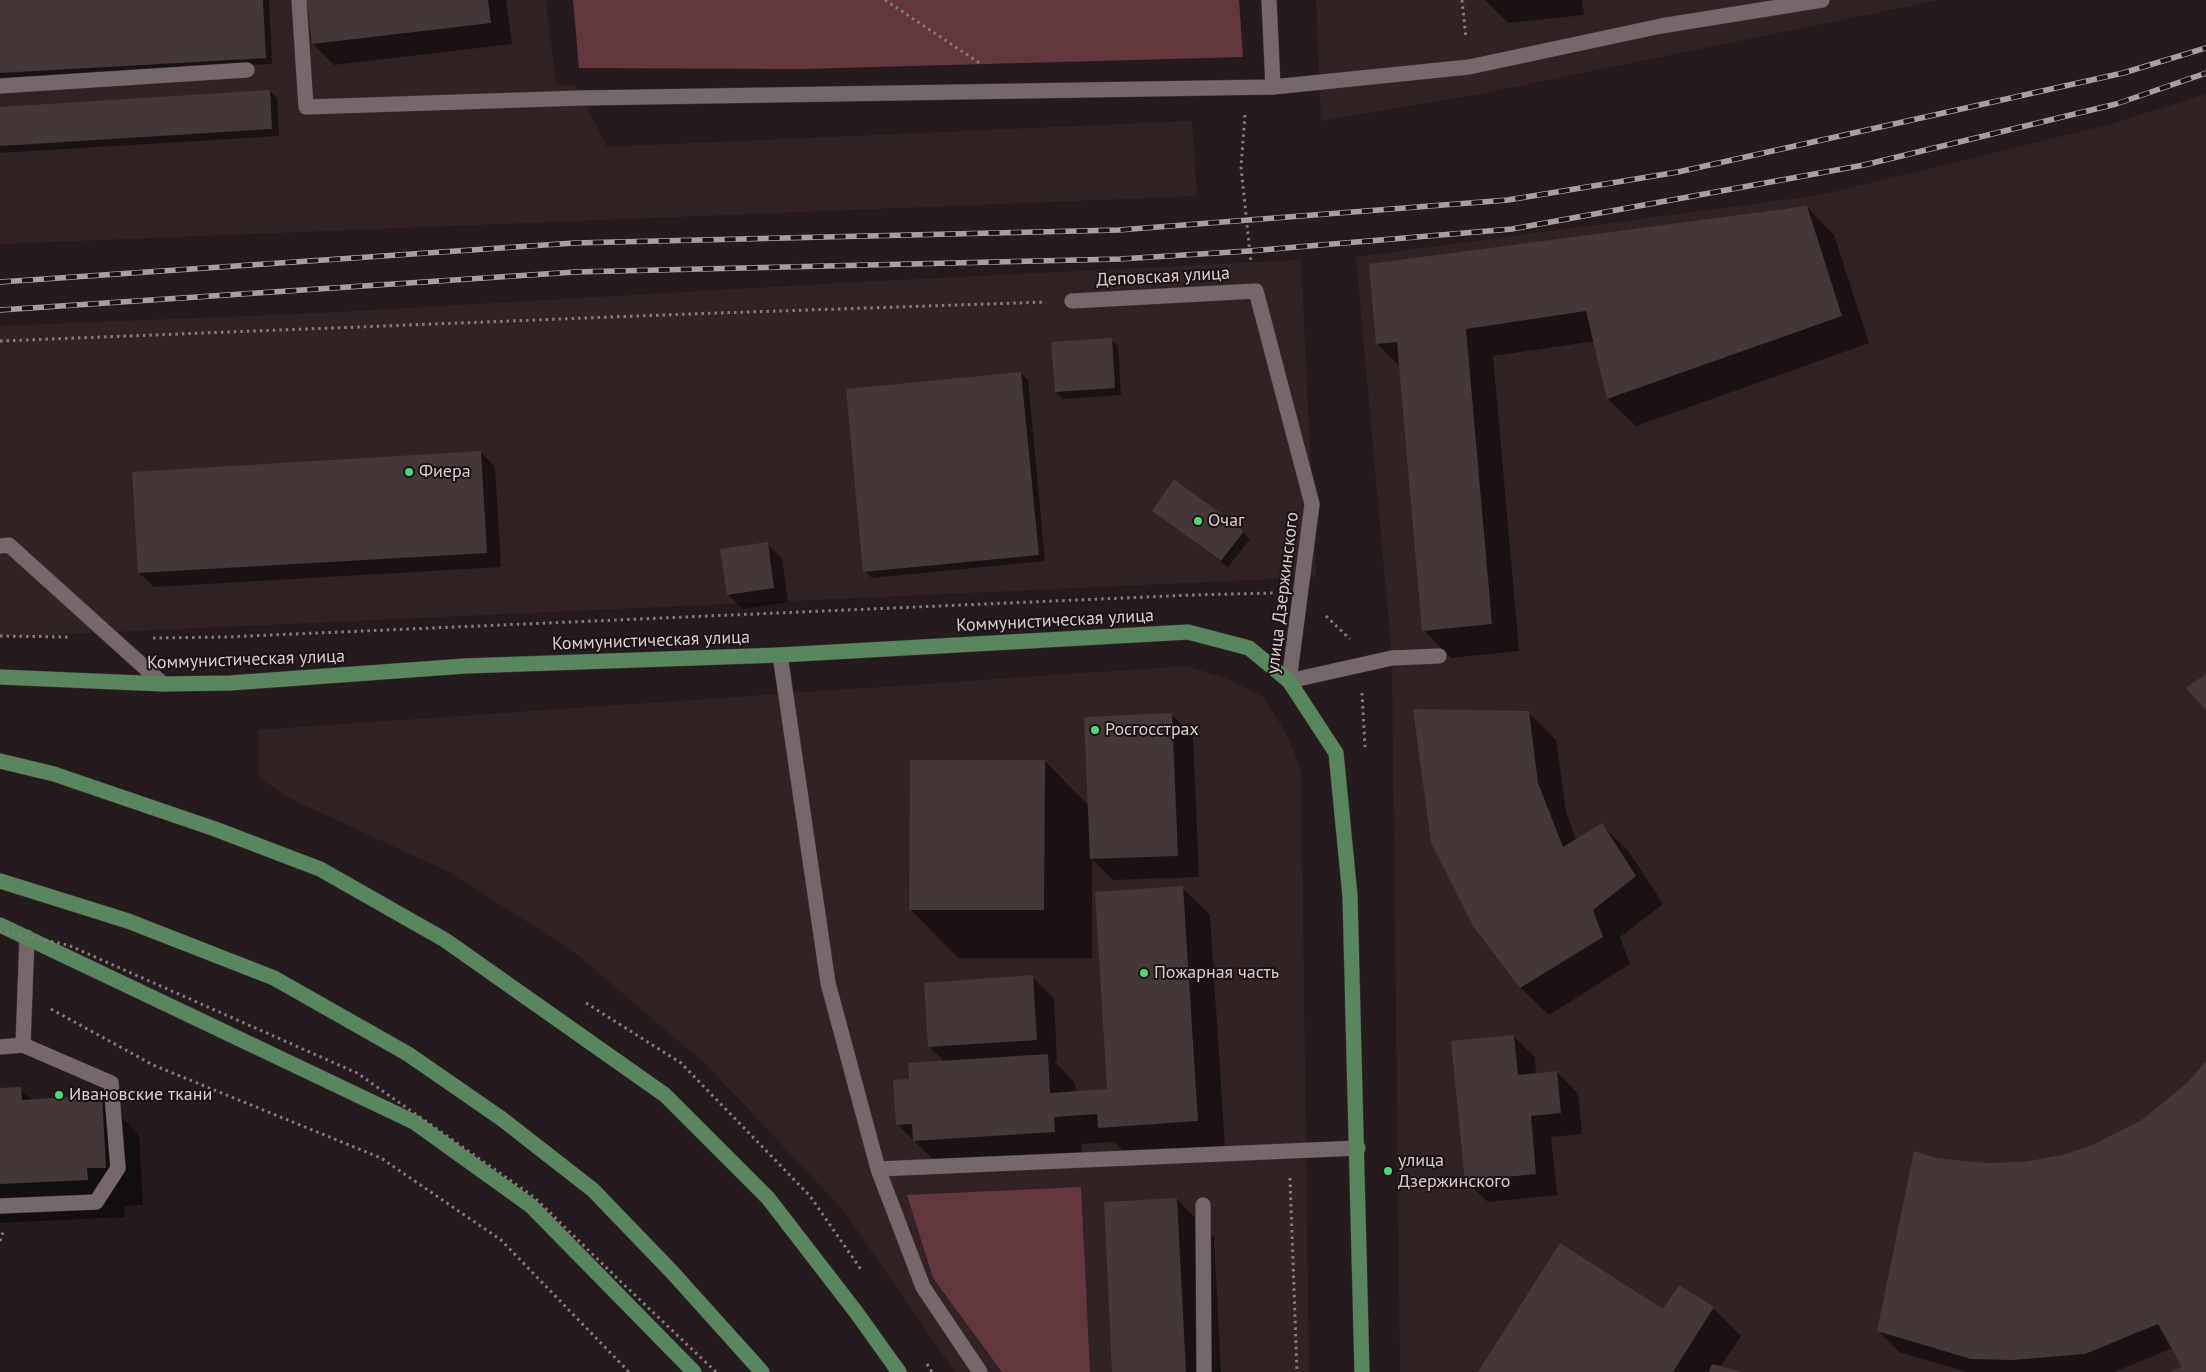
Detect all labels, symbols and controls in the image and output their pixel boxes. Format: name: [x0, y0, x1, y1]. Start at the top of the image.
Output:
street label: Деповская улица: [1096, 263, 1230, 291]
place label: Фиера: [419, 461, 471, 483]
marker: Фиера: [403, 466, 415, 478]
place label: Очаг: [1208, 510, 1245, 532]
street label: улица Дзержинского: [1262, 511, 1304, 675]
marker: Очаг: [1192, 515, 1204, 527]
street label: Коммунистическая улица: [956, 605, 1154, 637]
street label: Коммунистическая улица: [552, 627, 750, 655]
street label: Коммунистическая улица: [147, 646, 345, 674]
place label: Росгосстрах: [1105, 719, 1199, 741]
marker: Росгосстрах: [1089, 724, 1101, 736]
place label: Пожарная часть: [1154, 962, 1279, 984]
marker: Пожарная часть: [1138, 967, 1150, 979]
place label: Ивановские ткани: [69, 1084, 212, 1106]
marker: Ивановские ткани: [53, 1089, 65, 1101]
place label: улица Дзержинского: [1398, 1150, 1510, 1192]
marker: улица Дзержинского: [1382, 1165, 1394, 1177]

